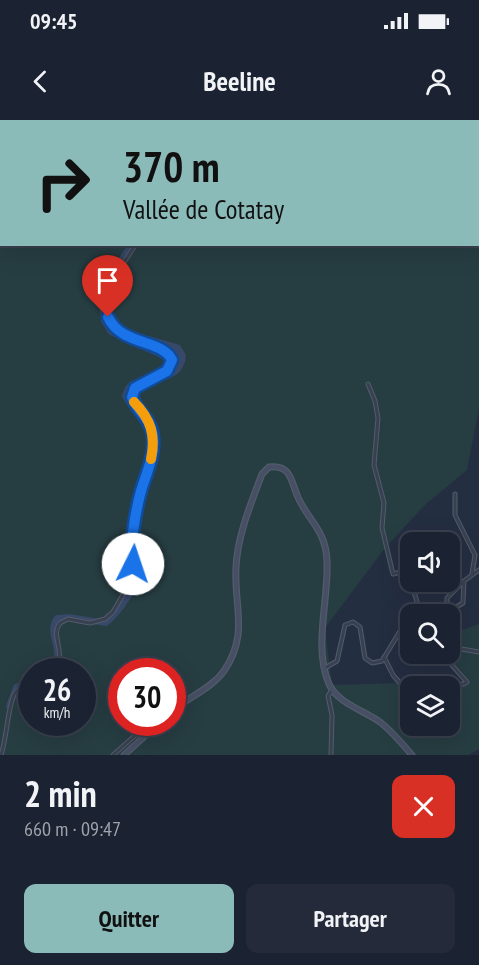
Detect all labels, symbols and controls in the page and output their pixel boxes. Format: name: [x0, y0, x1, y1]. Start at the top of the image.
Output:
text: 09:45: [30, 7, 78, 35]
text: Beeline: [203, 64, 276, 98]
icon: back: [24, 65, 57, 98]
icon: person: [422, 65, 455, 98]
text: 370 m: [123, 139, 220, 194]
icon: right: [24, 144, 102, 222]
text: Vallée de Cotatay: [123, 192, 284, 226]
pin: [82, 255, 133, 317]
icon: arrive: [91, 264, 124, 297]
position arrow: [101, 532, 165, 596]
map controls: [400, 532, 460, 736]
button: sound: [400, 532, 460, 592]
button: search: [400, 604, 460, 664]
speed limit sign: 30: [108, 658, 186, 736]
text: 26: [43, 670, 71, 709]
button: layers: [400, 676, 460, 736]
text: km/h: [44, 703, 70, 722]
text: 2 min: [24, 770, 97, 817]
button: close: [392, 775, 455, 838]
text: 660 m · 09:47: [24, 816, 121, 842]
button: Quitter: [24, 884, 234, 953]
button: Partager: [246, 884, 455, 953]

